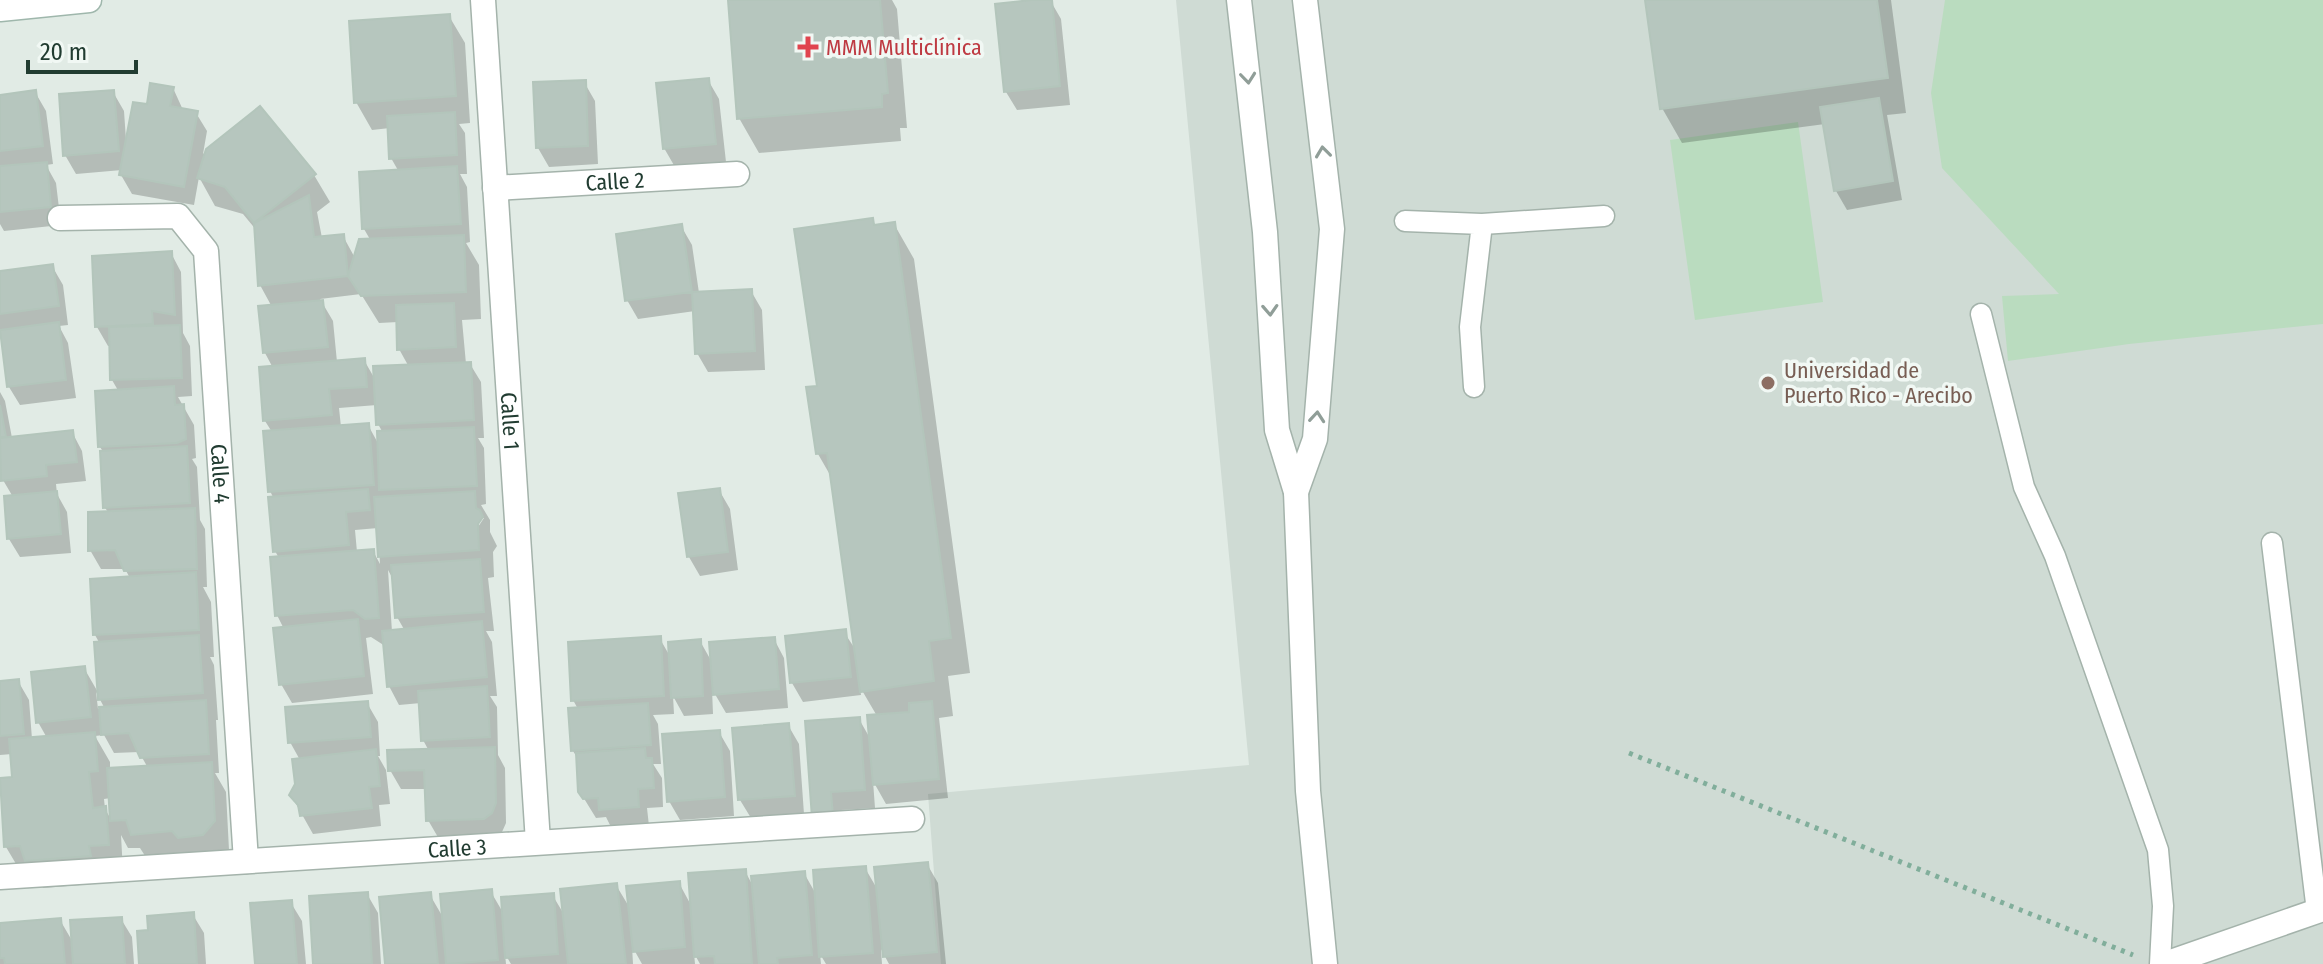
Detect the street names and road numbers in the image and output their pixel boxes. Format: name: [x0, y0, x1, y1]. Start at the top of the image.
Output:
street label: Calle 2: [585, 166, 645, 196]
street label: Calle 1: [495, 391, 526, 451]
street label: Calle 4: [205, 443, 236, 505]
street label: Calle 3: [427, 833, 487, 863]

